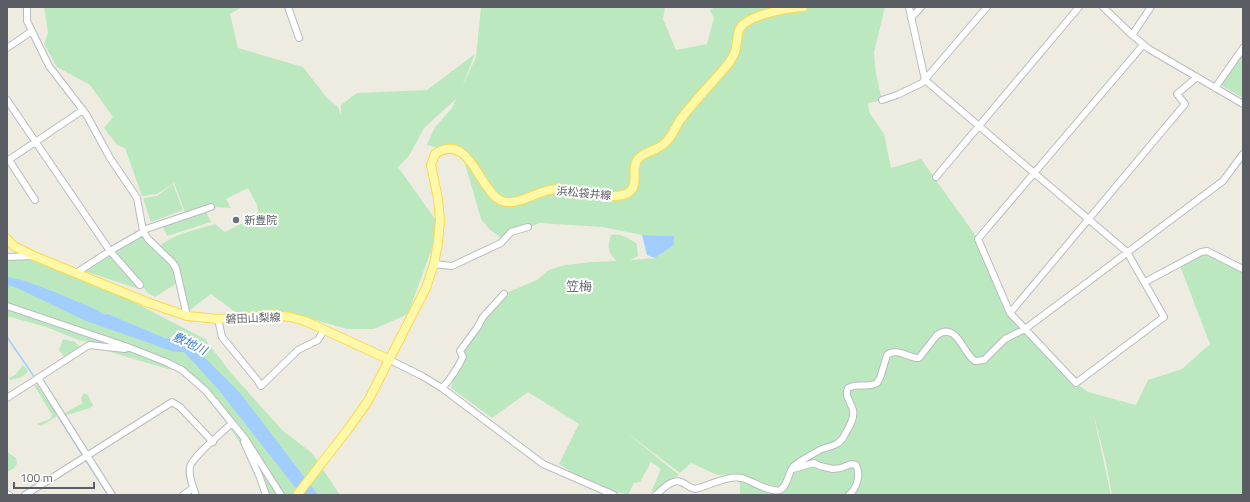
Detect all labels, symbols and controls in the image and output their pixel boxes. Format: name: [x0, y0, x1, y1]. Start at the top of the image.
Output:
street label: 浜松袋井線: [556, 183, 612, 203]
place label: 新豊院: [244, 212, 277, 228]
marker: 新豊院: [231, 215, 241, 225]
district label: 笠梅: [566, 276, 592, 296]
street label: 磐田山梨線: [225, 309, 281, 327]
water label: 敷地川: [170, 327, 212, 360]
scale bar: [14, 464, 94, 490]
text: 100 m: [20, 468, 53, 487]

